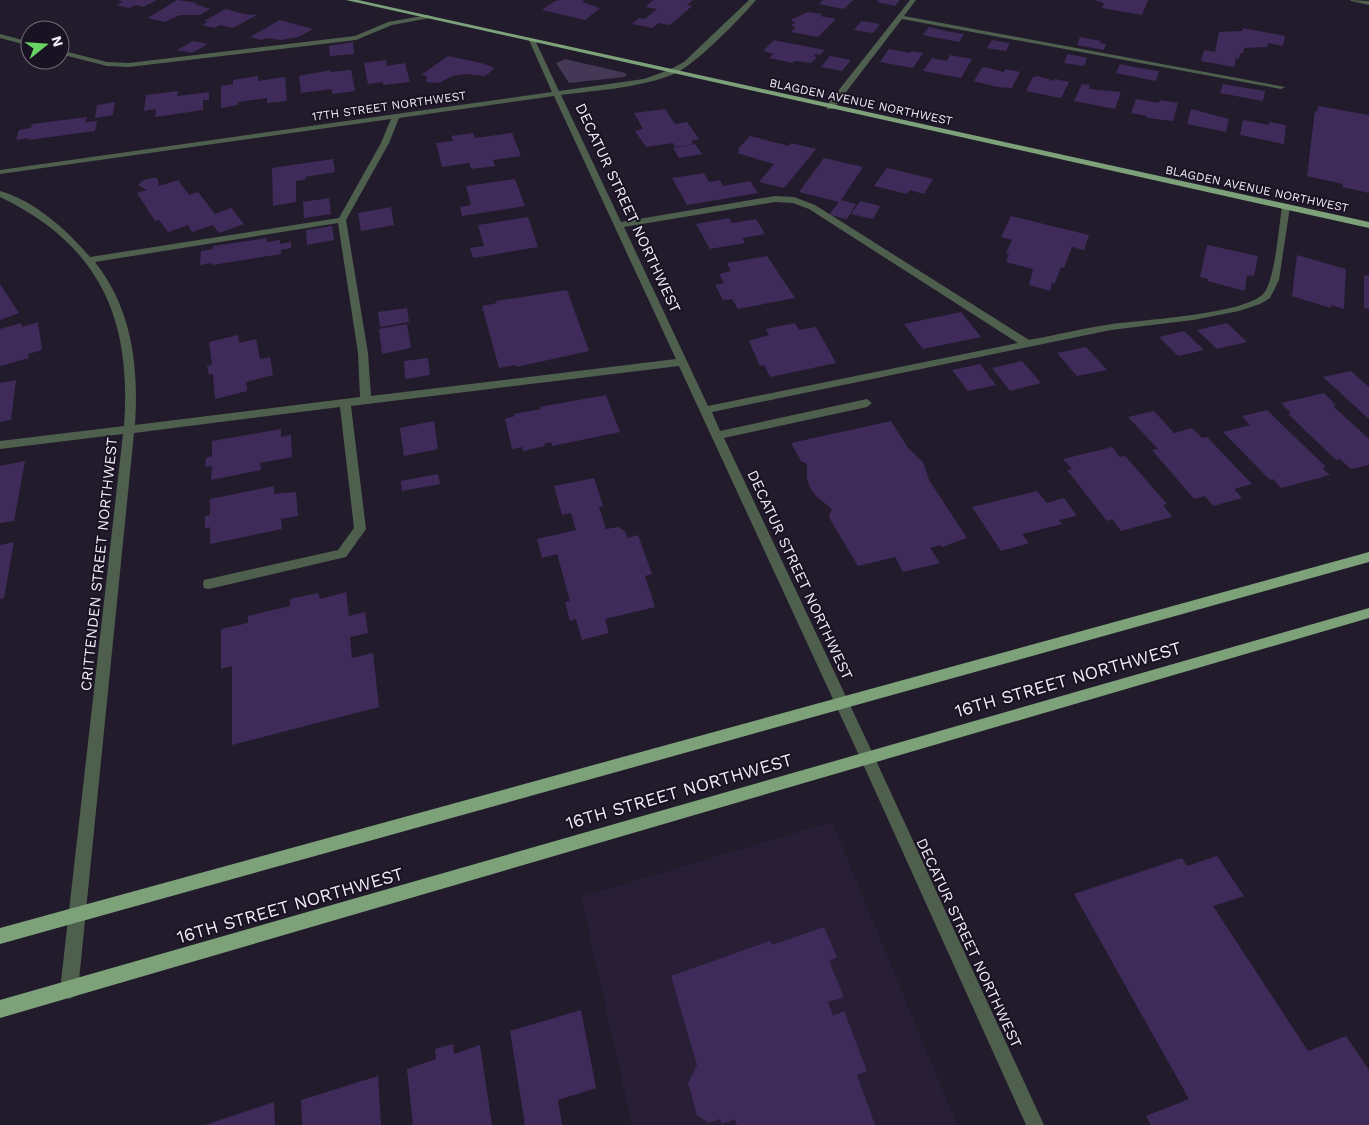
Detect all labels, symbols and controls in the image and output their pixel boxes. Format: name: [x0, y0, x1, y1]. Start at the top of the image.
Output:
north arrow: [20, 20, 70, 70]
text: N: [48, 34, 67, 48]
street label: BLAGDEN AVENUE NORTHWEST: [768, 76, 954, 128]
street label: 17TH STREET NORTHWEST: [311, 88, 467, 124]
street label: DECATUR STREET NORTHWEST: [571, 100, 685, 316]
street label: BLAGDEN AVENUE NORTHWEST: [1164, 163, 1350, 215]
street label: CRITTENDEN STREET NORTHWEST: [77, 436, 121, 692]
street label: DECATUR STREET NORTHWEST: [743, 467, 857, 683]
street label: 16TH STREET NORTHWEST: [952, 637, 1184, 721]
street label: 16TH STREET NORTHWEST: [563, 749, 795, 833]
street label: DECATUR STREET NORTHWEST: [912, 835, 1026, 1051]
street label: 16TH STREET NORTHWEST: [174, 863, 406, 947]

